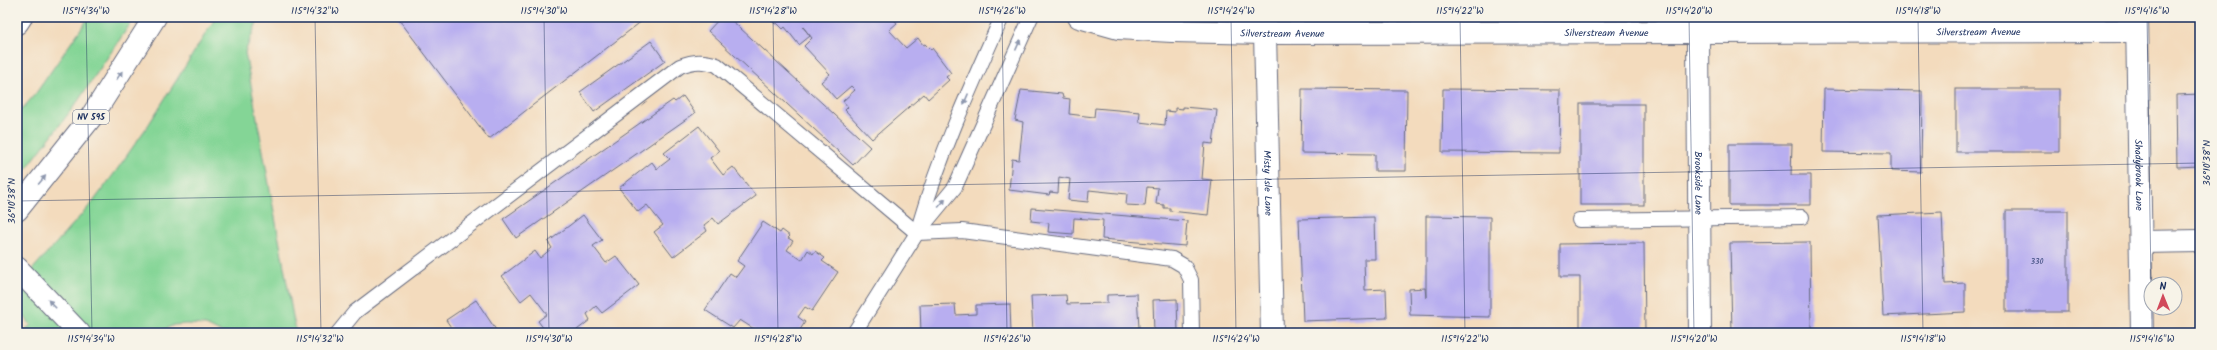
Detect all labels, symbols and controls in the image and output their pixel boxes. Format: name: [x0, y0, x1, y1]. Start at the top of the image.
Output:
text: 115°14'34"W: [62, 3, 110, 19]
text: 115°14'32"W: [291, 3, 339, 19]
text: 115°14'30"W: [521, 3, 568, 19]
text: 115°14'28"W: [749, 3, 797, 19]
text: 115°14'26"W: [978, 3, 1026, 19]
text: 115°14'24"W: [1207, 3, 1255, 19]
text: 115°14'22"W: [1436, 3, 1484, 19]
text: 115°14'20"W: [1665, 3, 1713, 19]
text: 115°14'18"W: [1895, 3, 1941, 19]
text: 115°14'16"W: [2125, 3, 2170, 19]
street label: Silverstream Avenue: [1936, 24, 2021, 40]
street label: Silverstream Avenue: [1240, 25, 1325, 42]
street label: Silverstream Avenue: [1564, 25, 1649, 41]
one-way arrow: [1015, 39, 1021, 51]
one-way arrow: [115, 71, 123, 81]
one-way arrow: [962, 93, 968, 105]
road number: NV 595: [73, 110, 109, 124]
street label: Shadybrook Lane: [2130, 139, 2147, 211]
text: 36°10'38"N: [2199, 140, 2215, 186]
street label: Misty Isle Lane: [1259, 150, 1276, 216]
street label: Brookside Lane: [1690, 151, 1706, 215]
one-way arrow: [37, 175, 46, 186]
text: 36°10'38"N: [4, 178, 20, 224]
one-way arrow: [937, 197, 946, 208]
house number: 330: [2030, 255, 2044, 268]
north arrow: [2143, 276, 2183, 316]
text: N: [2159, 278, 2167, 296]
one-way arrow: [48, 299, 57, 309]
text: 115°14'34"W: [67, 331, 115, 347]
text: 115°14'32"W: [296, 331, 344, 347]
text: 115°14'30"W: [526, 331, 573, 347]
text: 115°14'28"W: [754, 331, 802, 347]
text: 115°14'26"W: [983, 331, 1031, 347]
text: 115°14'24"W: [1212, 331, 1260, 347]
text: 115°14'22"W: [1441, 331, 1489, 347]
text: 115°14'20"W: [1670, 331, 1718, 347]
text: 115°14'18"W: [1900, 331, 1946, 347]
text: 115°14'16"W: [2130, 331, 2175, 347]

